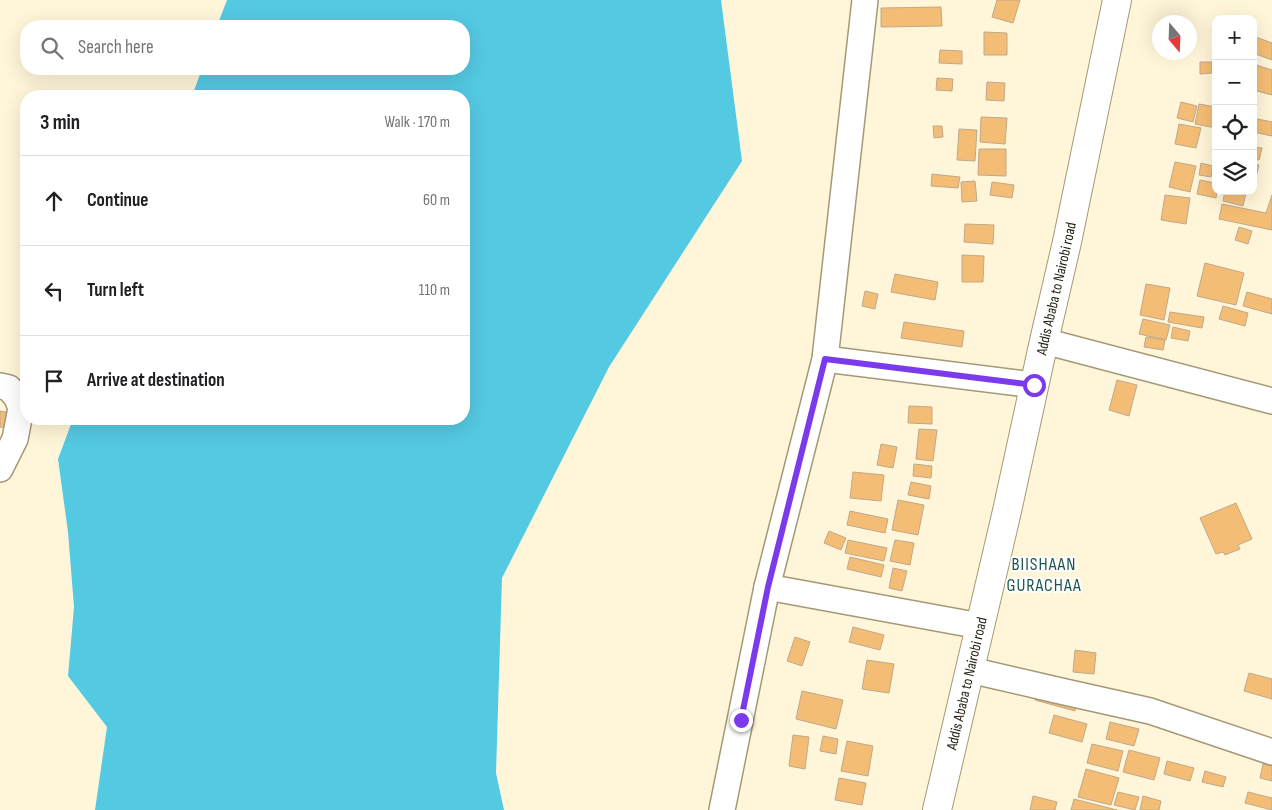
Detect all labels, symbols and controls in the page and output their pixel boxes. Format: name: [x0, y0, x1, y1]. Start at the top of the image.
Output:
north arrow: [1152, 15, 1197, 60]
map controls: [1212, 15, 1257, 195]
button: +: [1212, 15, 1257, 60]
search box: [20, 20, 470, 75]
icon: search: [38, 34, 66, 62]
text: Search here: [78, 36, 154, 59]
button: −: [1212, 60, 1257, 105]
button: locate: [1212, 105, 1257, 150]
text: 3 min: [40, 110, 80, 135]
text: Walk · 170 m: [385, 113, 450, 132]
button: layers: [1212, 150, 1257, 195]
icon: ahead: [40, 187, 68, 215]
text: Continue: [87, 189, 148, 212]
text: 60 m: [423, 191, 450, 210]
street label: Addis Ababa to Nairobi road: [1032, 220, 1081, 358]
icon: left: [40, 277, 68, 305]
text: Turn left: [87, 279, 144, 302]
text: 110 m: [419, 281, 450, 300]
icon: arrive: [40, 367, 68, 395]
text: Arrive at destination: [87, 369, 225, 392]
route start: [1023, 374, 1046, 397]
district label: BIISHAAN GURACHAA: [1006, 554, 1082, 596]
street label: Addis Ababa to Nairobi road: [942, 615, 992, 753]
route end: [730, 709, 753, 732]

